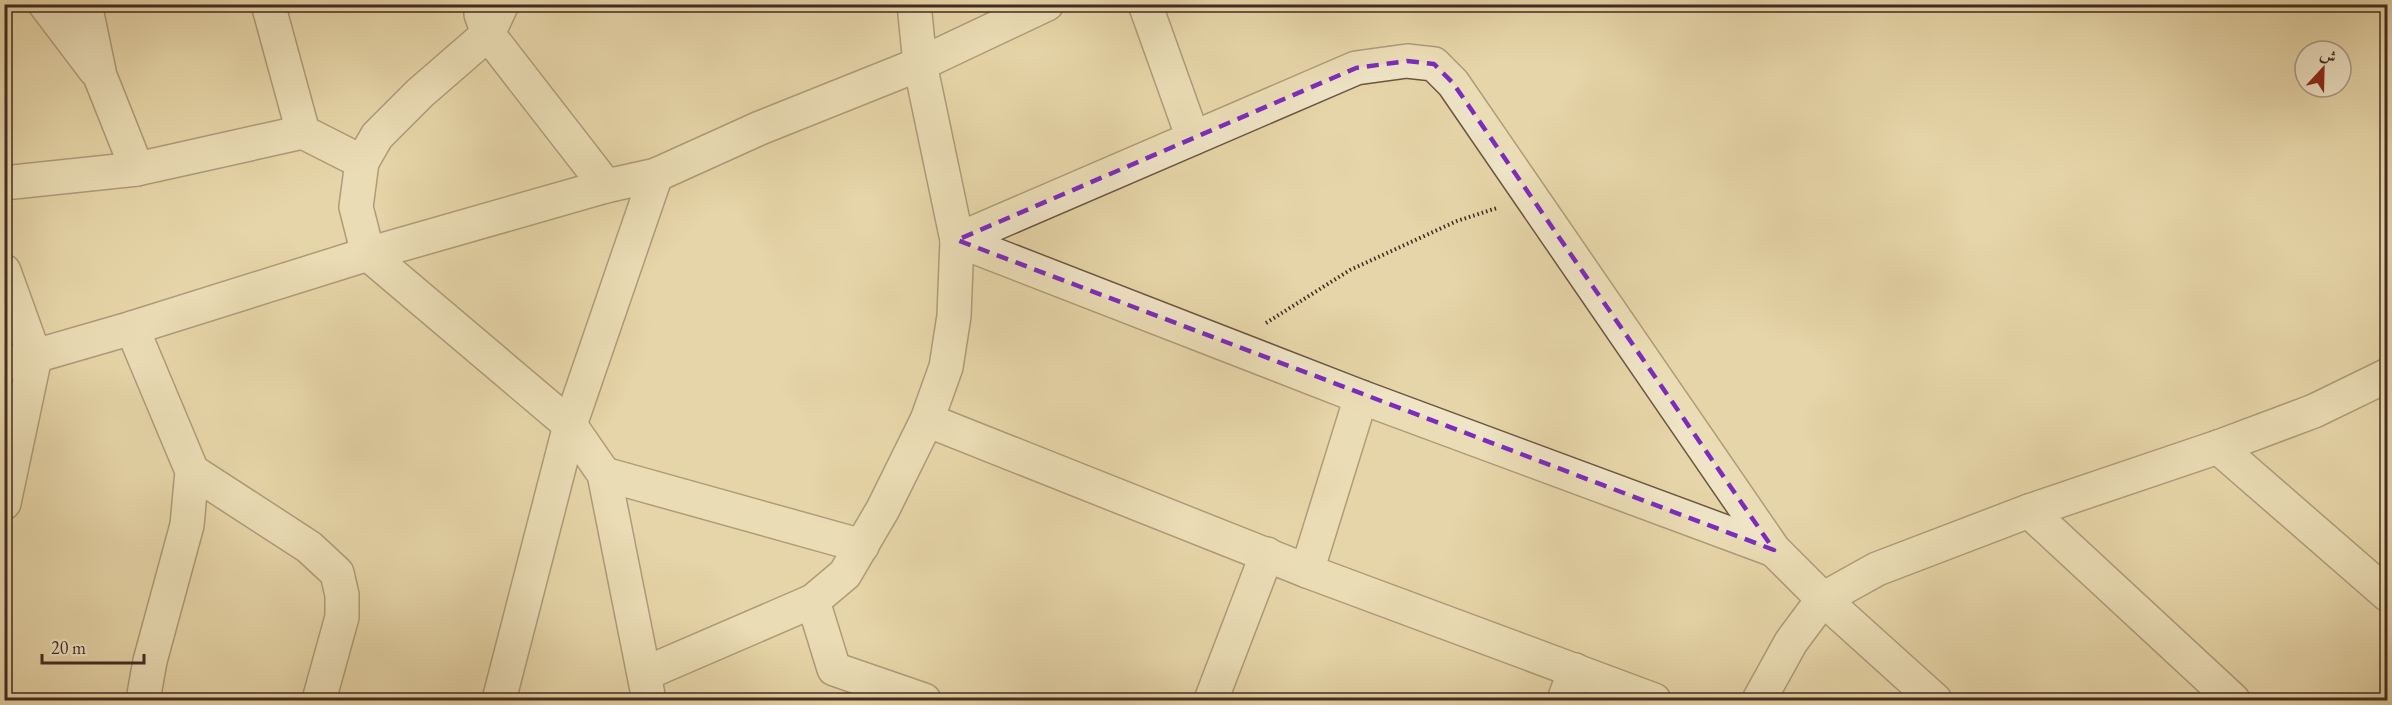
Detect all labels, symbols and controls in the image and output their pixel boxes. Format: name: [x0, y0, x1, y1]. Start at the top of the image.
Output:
north arrow: [2293, 39, 2353, 99]
text: ش: [2317, 43, 2340, 68]
scale bar: [42, 627, 144, 665]
text: 20 m: [51, 636, 86, 659]

